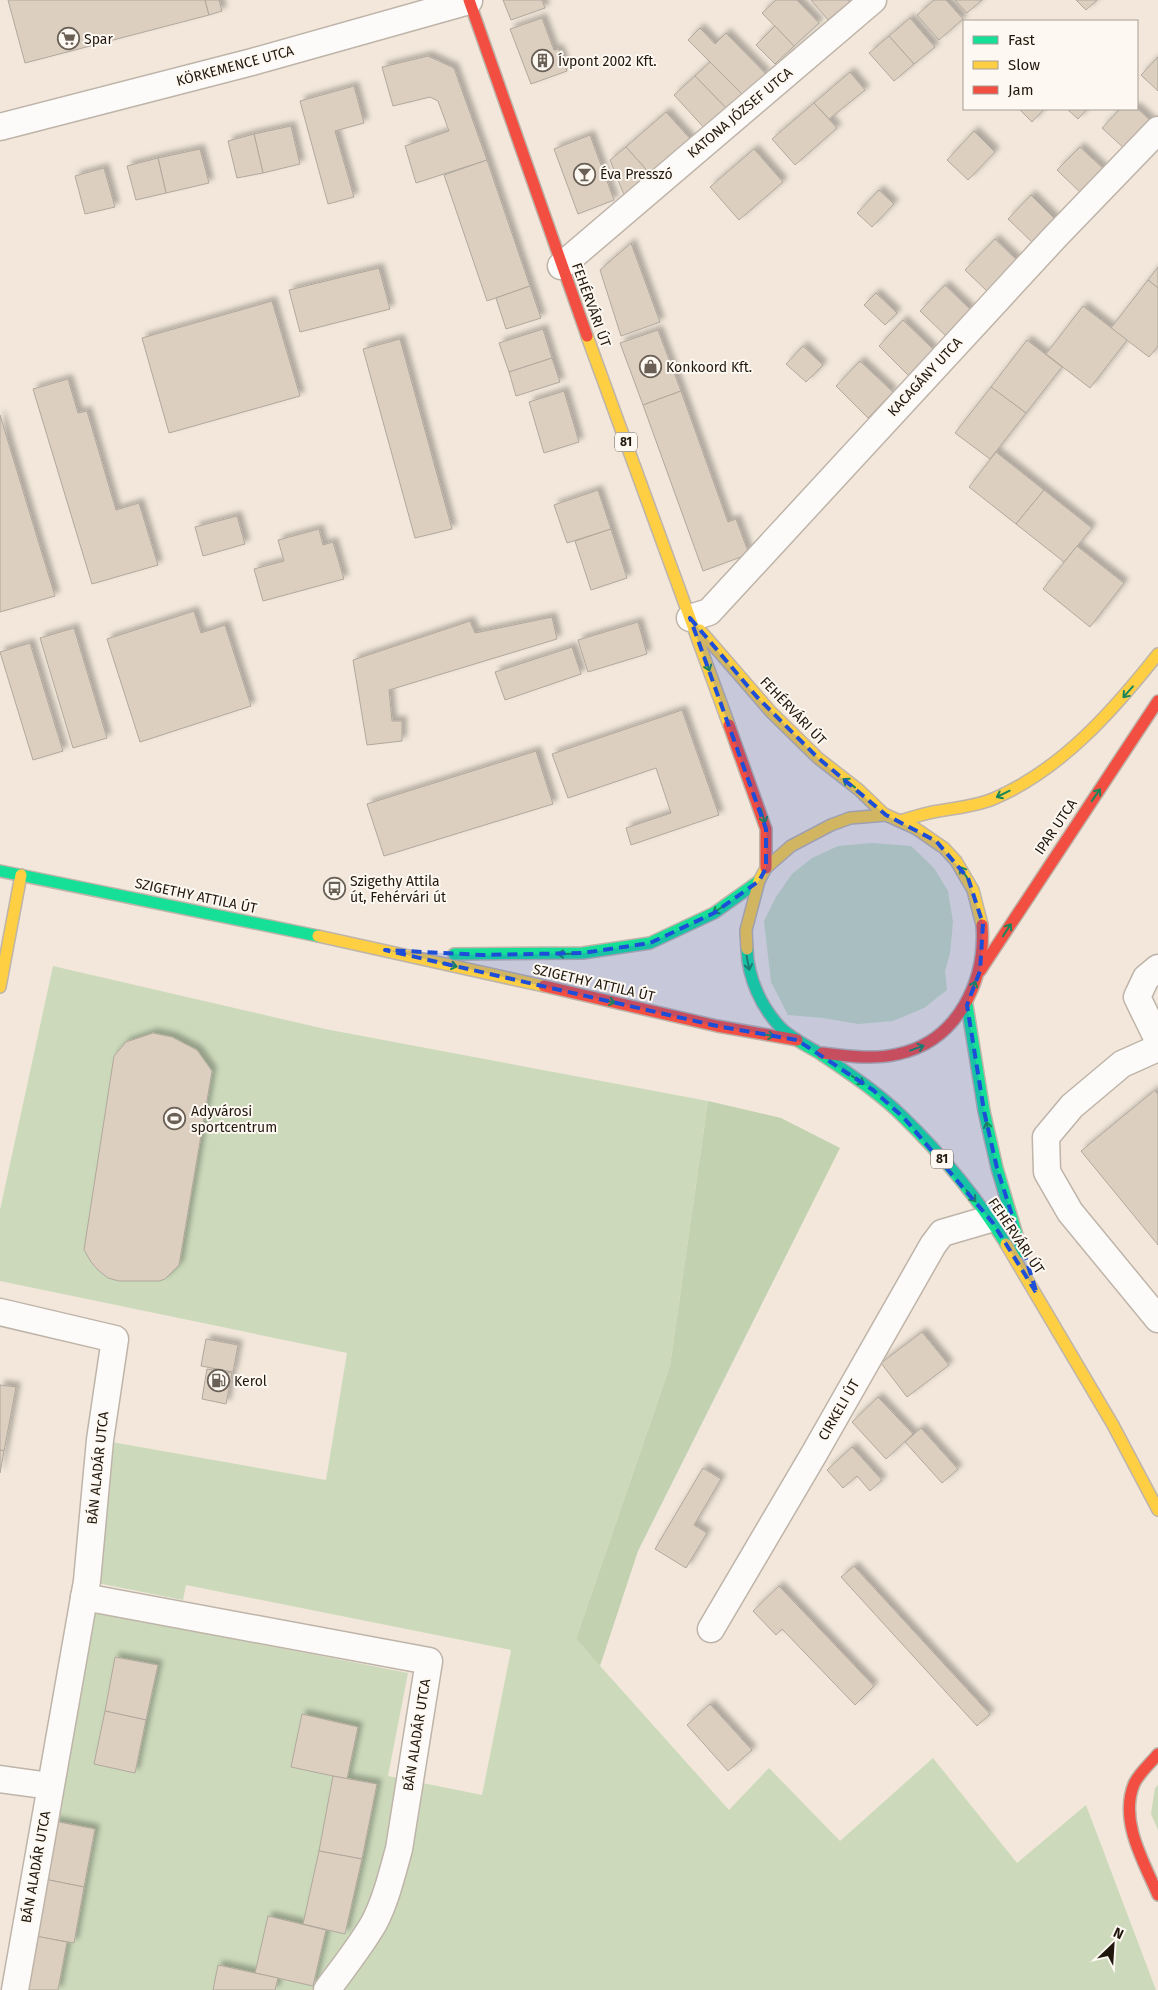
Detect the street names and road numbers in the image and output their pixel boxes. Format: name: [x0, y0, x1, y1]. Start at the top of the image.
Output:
street label: KÖRKEMENCE UTCA: [174, 41, 296, 90]
street label: KATONA JÓZSEF UTCA: [683, 63, 796, 162]
street label: FEHÉRVÁRI ÚT: [568, 260, 615, 350]
street label: KACAGÁNY UTCA: [883, 333, 966, 420]
road number: 81: [615, 432, 637, 452]
street label: FEHÉRVÁRI ÚT: [756, 673, 831, 749]
street label: IPAR UTCA: [1031, 796, 1081, 858]
street label: SZIGETHY ATTILA ÚT: [133, 874, 260, 917]
street label: SZIGETHY ATTILA ÚT: [531, 960, 658, 1005]
road number: 81: [931, 1150, 953, 1168]
street label: FEHÉRVÁRI ÚT: [984, 1194, 1049, 1278]
street label: CIRKELI ÚT: [814, 1375, 864, 1443]
street label: BÁN ALADÁR UTCA: [83, 1410, 112, 1525]
street label: BÁN ALADÁR UTCA: [399, 1677, 434, 1792]
street label: BÁN ALADÁR UTCA: [17, 1809, 54, 1924]

